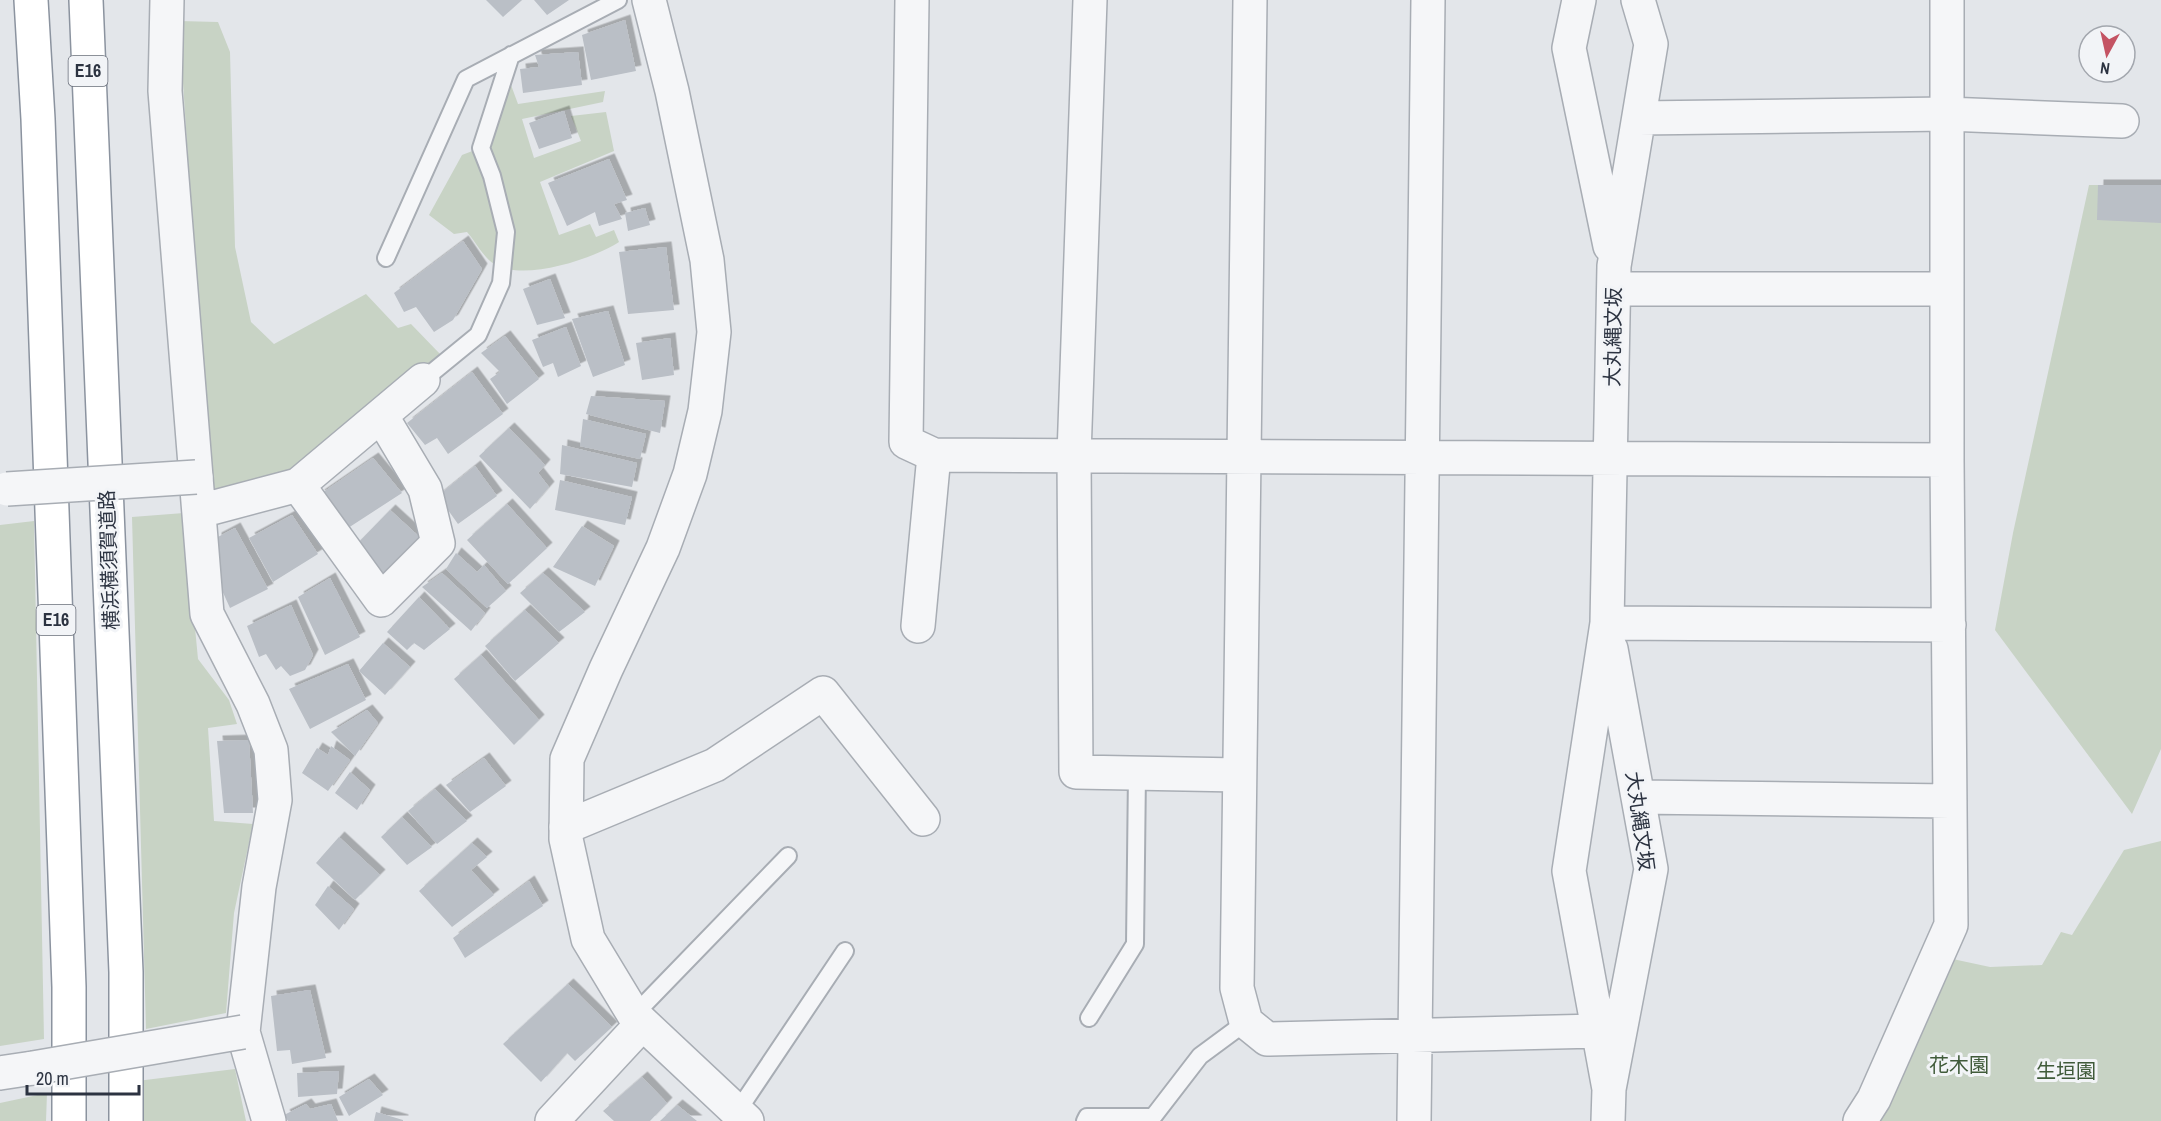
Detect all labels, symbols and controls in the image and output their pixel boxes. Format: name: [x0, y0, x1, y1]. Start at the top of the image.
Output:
north arrow: [2077, 24, 2137, 84]
road number: E16: [68, 56, 107, 86]
text: N: [2099, 57, 2111, 80]
street label: 大丸縄文坂: [1598, 287, 1627, 387]
street label: 横浜横須賀道路: [93, 490, 124, 630]
road number: E16: [36, 605, 76, 635]
street label: 大丸縄文坂: [1620, 770, 1661, 872]
park label: 花木園: [1929, 1051, 1989, 1078]
park label: 生垣園: [2036, 1057, 2096, 1084]
scale bar: [27, 1058, 140, 1096]
text: 20 m: [36, 1066, 69, 1091]

